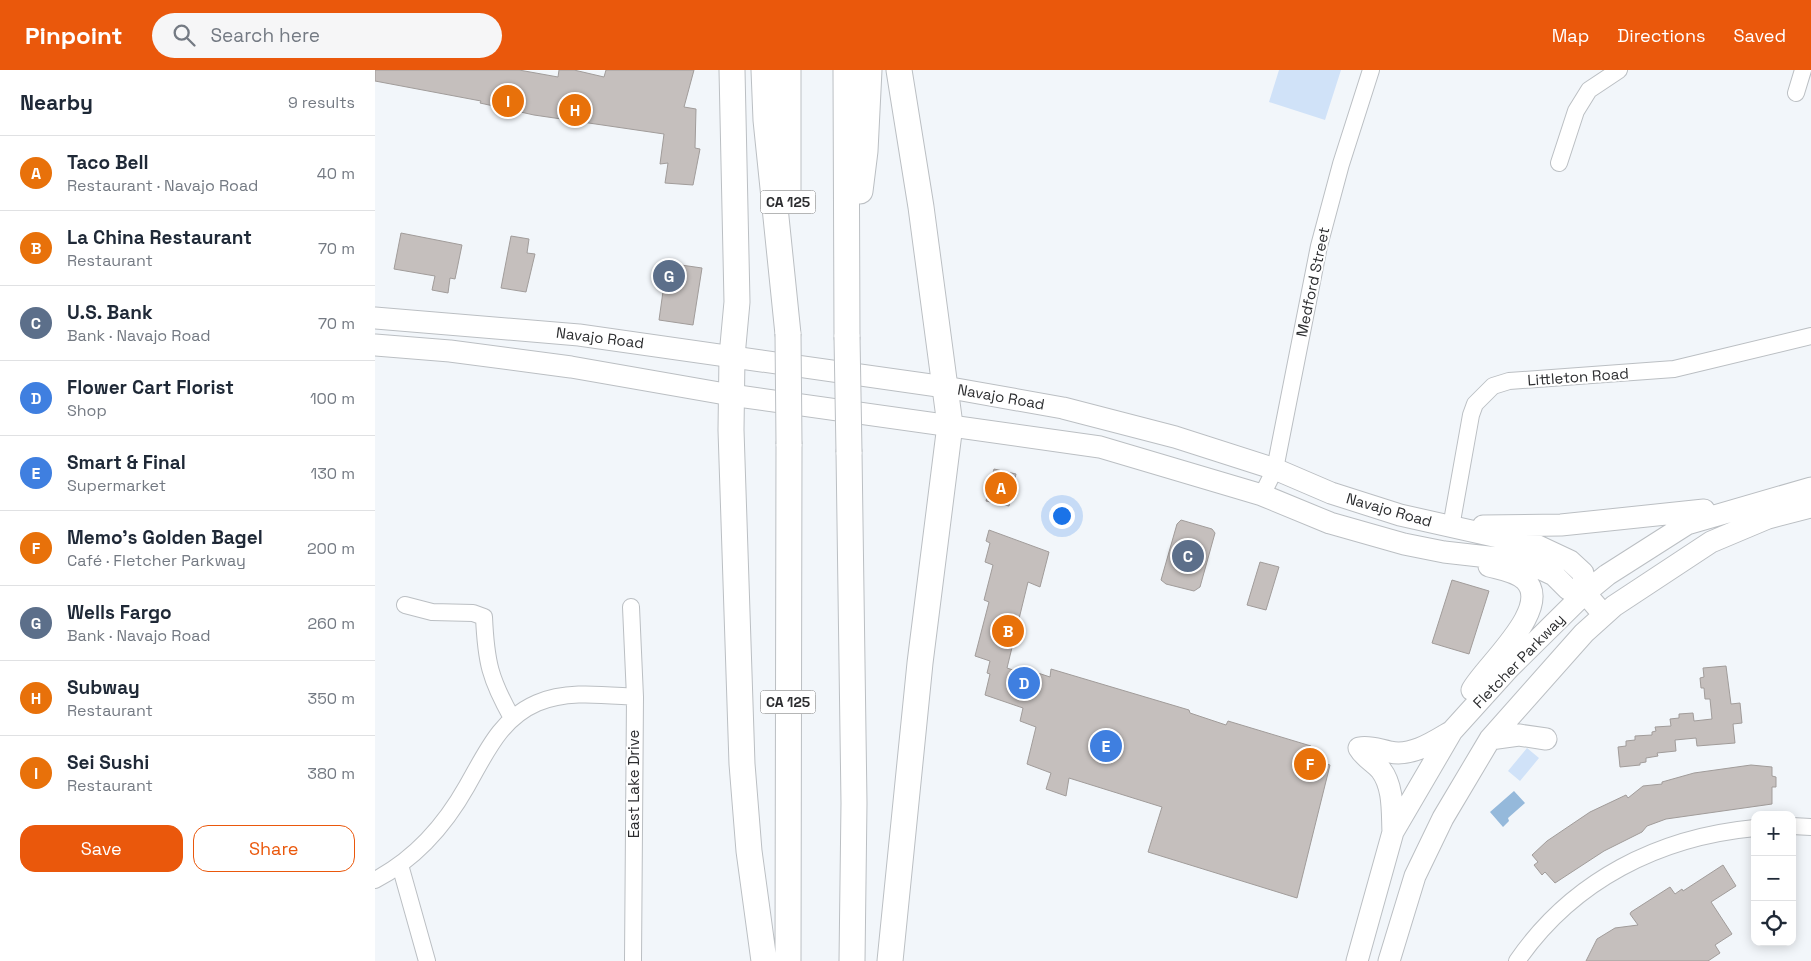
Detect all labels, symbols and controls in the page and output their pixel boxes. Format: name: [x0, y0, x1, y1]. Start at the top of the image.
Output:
search box: [152, 13, 502, 58]
text: Pinpoint: [25, 20, 122, 51]
icon: search: [170, 21, 198, 49]
text: Search here: [210, 23, 320, 48]
text: Map: [1552, 24, 1589, 47]
text: Directions: [1617, 24, 1706, 47]
text: Saved: [1734, 24, 1786, 47]
pin: I: [492, 82, 524, 120]
text: Nearby: [20, 89, 93, 116]
pin: H: [559, 91, 591, 129]
text: 9 results: [288, 92, 355, 113]
text: Taco Bell: [67, 150, 149, 175]
text: A: [31, 163, 41, 184]
text: 40 m: [317, 163, 355, 184]
text: Restaurant · Navajo Road: [67, 175, 258, 196]
road number: CA 125: [761, 190, 815, 214]
text: La China Restaurant: [67, 225, 252, 250]
street label: Medford Street: [1292, 225, 1333, 339]
text: B: [31, 238, 41, 259]
text: 70 m: [318, 238, 355, 259]
text: Restaurant: [67, 250, 153, 271]
pin: G: [653, 257, 685, 295]
text: U.S. Bank: [67, 300, 153, 325]
text: C: [31, 313, 41, 334]
text: 70 m: [318, 313, 355, 334]
street label: Navajo Road: [555, 323, 645, 352]
text: Bank · Navajo Road: [67, 325, 211, 346]
street label: Littleton Road: [1527, 363, 1629, 390]
text: Flower Cart Florist: [67, 375, 234, 400]
street label: Navajo Road: [956, 379, 1046, 414]
text: D: [31, 388, 41, 409]
text: 100 m: [310, 388, 355, 409]
text: Shop: [67, 400, 107, 421]
text: Smart & Final: [67, 450, 186, 475]
text: E: [32, 463, 40, 484]
text: 130 m: [311, 463, 355, 484]
pin: A: [985, 469, 1017, 507]
text: Supermarket: [67, 475, 166, 496]
street label: Navajo Road: [1344, 488, 1434, 531]
your location: [1049, 503, 1075, 529]
text: Memo's Golden Bagel: [67, 525, 263, 550]
pin: C: [1172, 537, 1204, 575]
text: F: [32, 538, 40, 559]
text: 200 m: [307, 538, 355, 559]
text: Café · Fletcher Parkway: [67, 550, 246, 571]
text: Wells Fargo: [67, 600, 172, 625]
street label: Fletcher Parkway: [1469, 609, 1569, 712]
pin: B: [992, 612, 1024, 650]
text: G: [31, 613, 41, 634]
text: 260 m: [307, 613, 355, 634]
text: Bank · Navajo Road: [67, 625, 211, 646]
pin: D: [1008, 664, 1040, 702]
text: Subway: [67, 675, 140, 700]
text: H: [31, 688, 41, 709]
text: 350 m: [308, 688, 355, 709]
road number: CA 125: [761, 690, 815, 714]
text: Restaurant: [67, 700, 153, 721]
pin: E: [1090, 727, 1122, 765]
street label: East Lake Drive: [624, 730, 643, 838]
pin: F: [1294, 745, 1326, 783]
text: Sei Sushi: [67, 750, 149, 775]
text: I: [34, 763, 38, 784]
text: 380 m: [307, 763, 355, 784]
text: Restaurant: [67, 775, 153, 796]
map controls: [1751, 811, 1796, 946]
button: +: [1751, 811, 1796, 856]
button: Save: [20, 825, 183, 872]
button: Share: [193, 825, 355, 872]
button: −: [1751, 856, 1796, 901]
button: locate: [1751, 901, 1796, 946]

